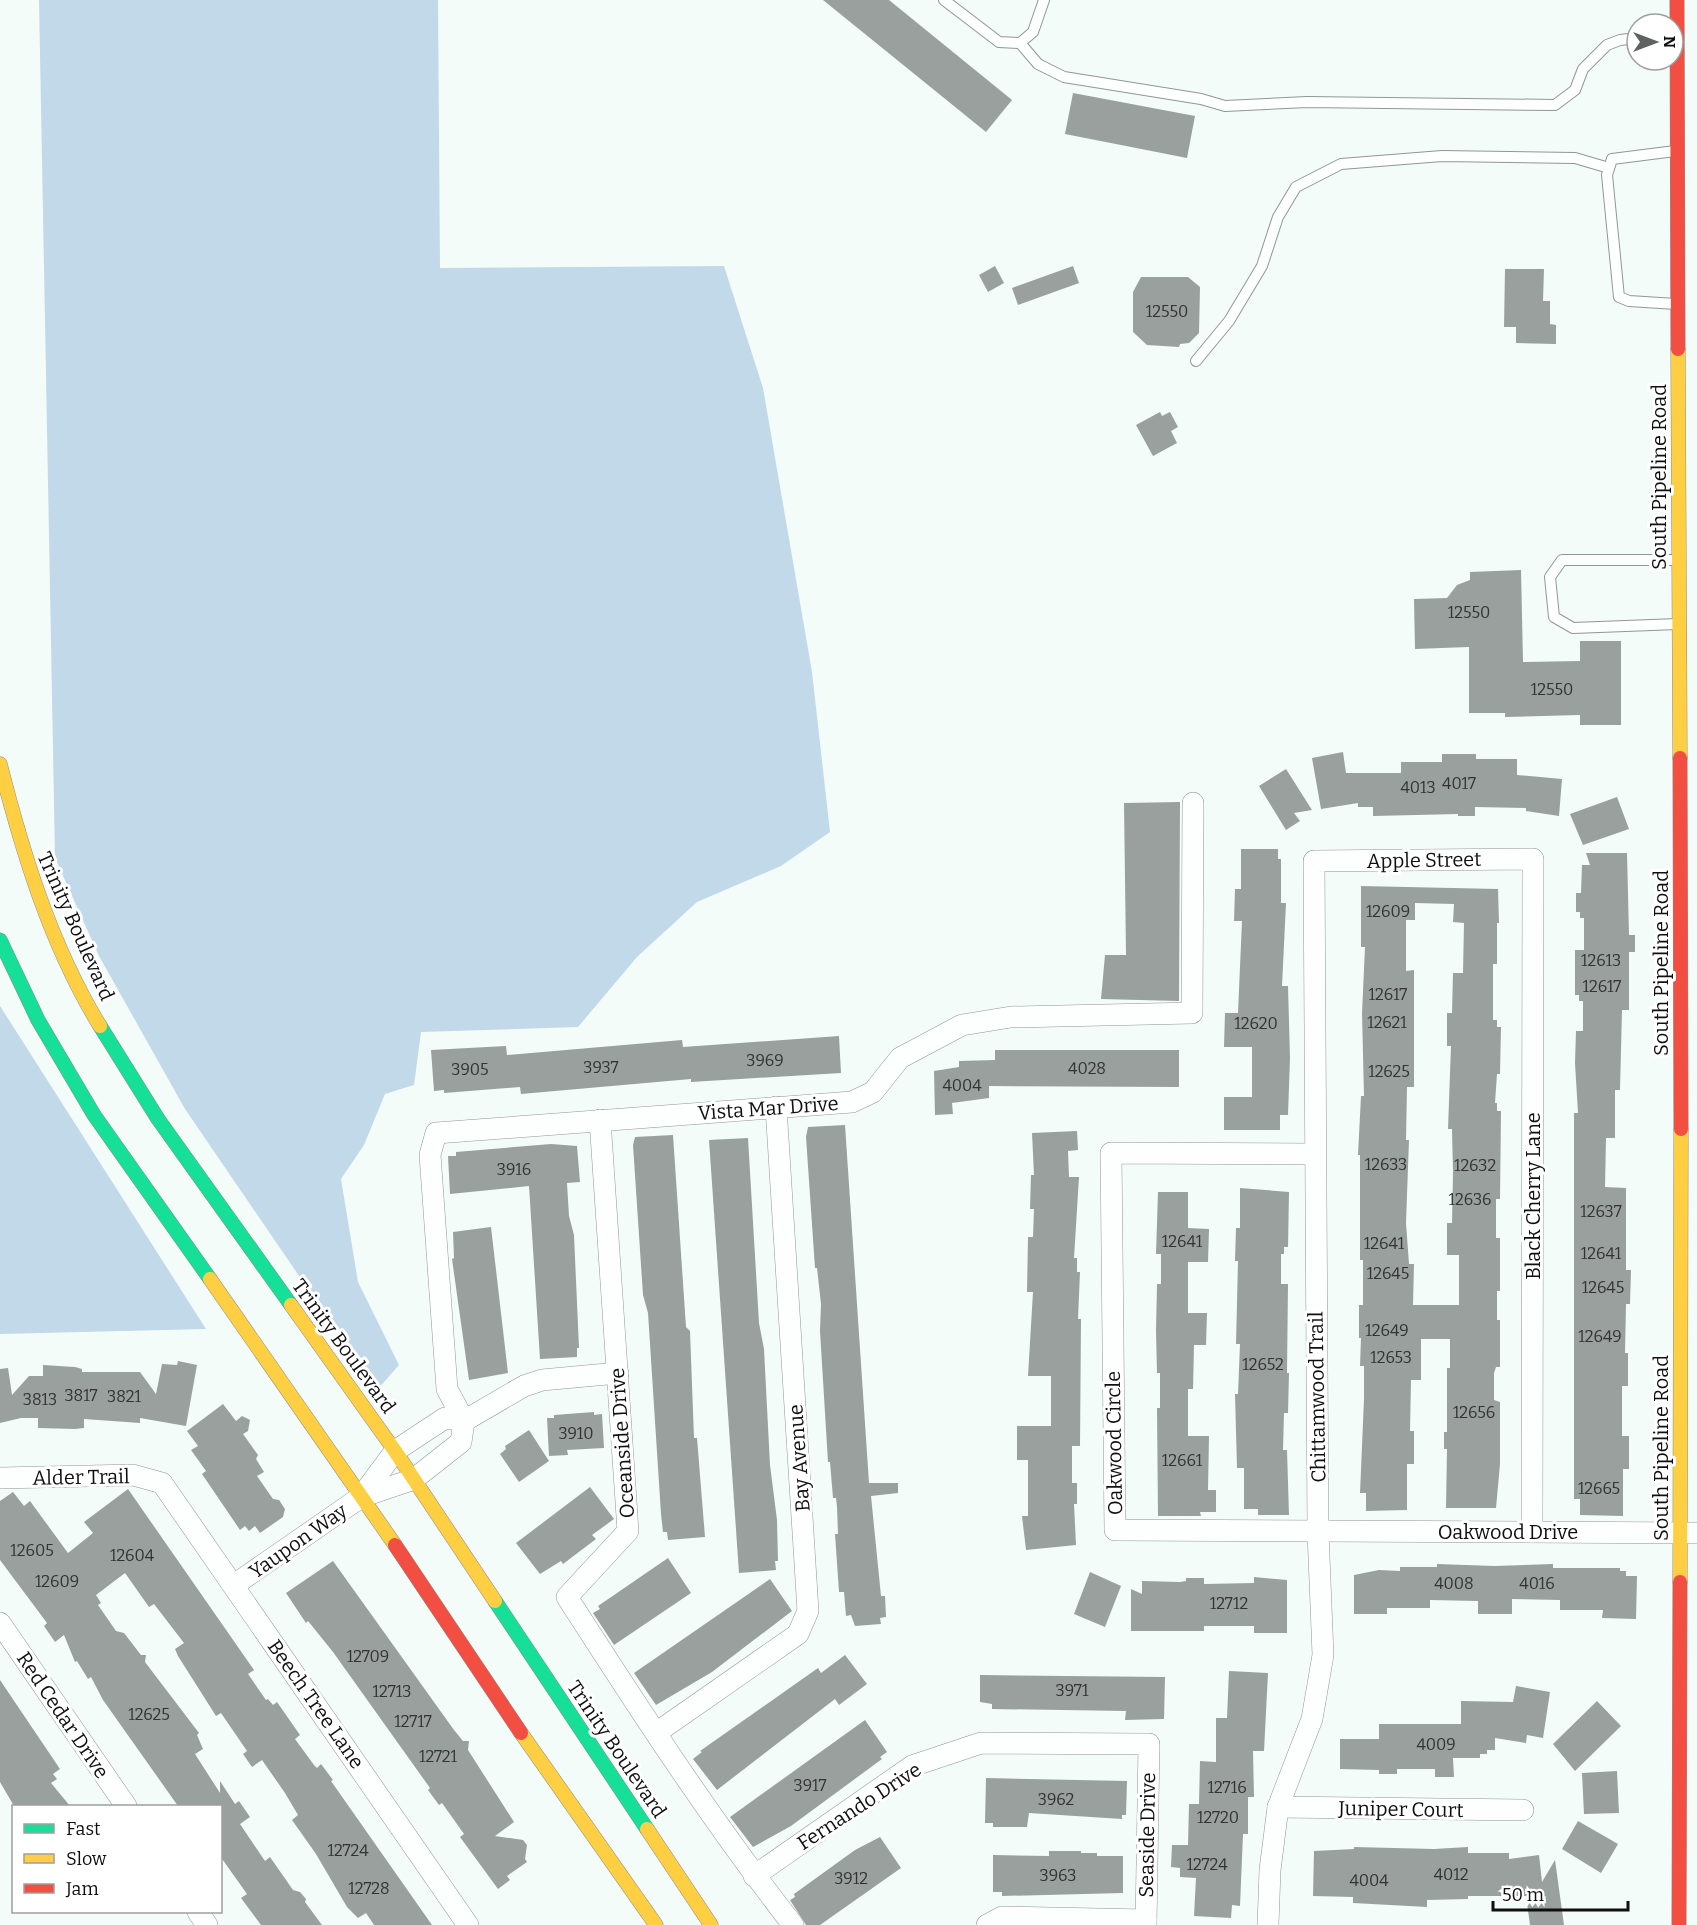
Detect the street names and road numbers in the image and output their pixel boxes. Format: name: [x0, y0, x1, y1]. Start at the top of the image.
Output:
street label: South Pipeline Road: [1647, 384, 1671, 570]
street label: Apple Street: [1366, 847, 1482, 873]
street label: Trinity Boulevard: [32, 848, 120, 1004]
street label: South Pipeline Road: [1649, 870, 1673, 1056]
street label: Vista Mar Drive: [697, 1091, 839, 1125]
street label: Black Cherry Lane: [1521, 1112, 1545, 1280]
street label: Trinity Boulevard: [287, 1274, 401, 1418]
street label: Chittamwood Trail: [1304, 1311, 1330, 1483]
street label: South Pipeline Road: [1649, 1355, 1673, 1541]
street label: Oceanside Drive: [605, 1367, 639, 1519]
street label: Oakwood Circle: [1101, 1371, 1127, 1515]
street label: Bay Avenue: [783, 1403, 815, 1513]
street label: Alder Trail: [32, 1464, 130, 1490]
street label: Yaupon Way: [244, 1498, 352, 1584]
street label: Oakwood Drive: [1438, 1520, 1578, 1544]
street label: Beech Tree Lane: [263, 1635, 369, 1773]
street label: Red Cedar Drive: [12, 1647, 114, 1783]
street label: Trinity Boulevard: [562, 1676, 672, 1822]
street label: Fernando Drive: [793, 1757, 925, 1855]
street label: Seaside Drive: [1134, 1772, 1160, 1898]
street label: Juniper Court: [1337, 1796, 1464, 1822]

